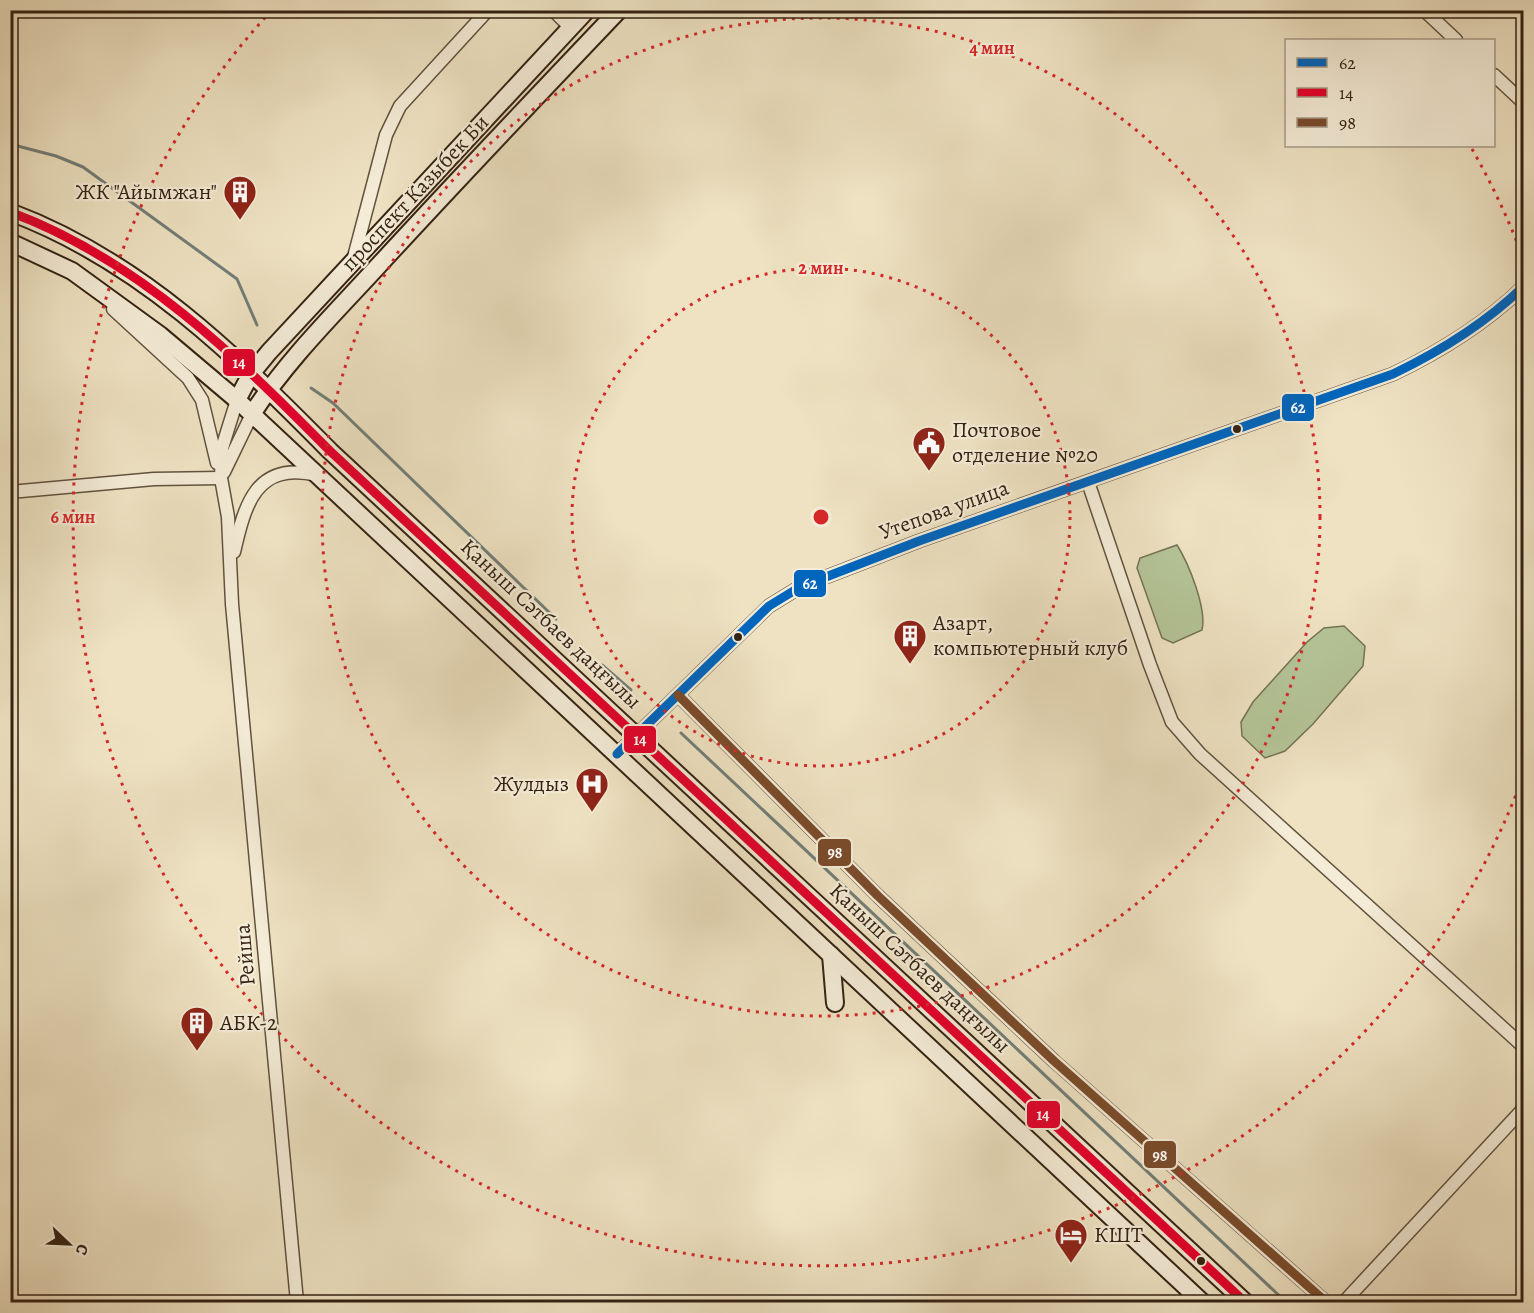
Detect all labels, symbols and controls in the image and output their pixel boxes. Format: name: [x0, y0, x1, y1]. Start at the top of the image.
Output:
text: 4 мин: [969, 36, 1015, 60]
legend: [1285, 39, 1495, 147]
text: 62: [1339, 51, 1356, 75]
text: 14: [1339, 81, 1353, 105]
street label: проспект Казыбек Би: [334, 108, 496, 278]
text: 98: [1339, 111, 1356, 135]
building icon: ЖК "Айымжан": [222, 174, 258, 221]
place label: ЖК "Айымжан": [75, 177, 217, 207]
text: 2 мин: [798, 256, 844, 280]
line badge: 14: [222, 348, 256, 377]
text: 14: [232, 352, 246, 374]
line badge: 62: [1281, 393, 1315, 422]
text: 62: [1290, 397, 1306, 419]
place label: Почтовое отделение №20: [952, 415, 1098, 470]
unlabelled marker: [1231, 423, 1243, 435]
public building icon: Почтовое отделение №20: [911, 425, 947, 472]
street label: Утепова улица: [875, 472, 1014, 547]
text: 6 мин: [51, 505, 95, 529]
centre of rings: [811, 507, 831, 527]
street label: Қаныш Сәтбаев даңғылы: [454, 532, 648, 716]
line badge: 62: [793, 569, 827, 598]
text: 62: [802, 573, 818, 595]
place label: Азарт, компьютерный клуб: [932, 608, 1128, 663]
building icon: Азарт, компьютерный клуб: [892, 618, 928, 665]
unlabelled marker: [732, 631, 744, 643]
line badge: 14: [623, 725, 657, 754]
text: 14: [633, 729, 647, 751]
hospital icon: Жулдыз: [574, 766, 610, 813]
place label: Жулдыз: [494, 769, 569, 799]
line badge: 98: [817, 838, 852, 867]
text: 98: [827, 842, 843, 864]
street label: Қаныш Сәтбаев даңғылы: [823, 876, 1017, 1060]
street label: Рейша: [227, 922, 263, 987]
building icon: АБК-2: [179, 1005, 215, 1052]
place label: АБК-2: [219, 1008, 278, 1038]
line badge: 14: [1026, 1100, 1061, 1129]
text: 14: [1036, 1104, 1050, 1126]
line badge: 98: [1143, 1140, 1177, 1169]
text: 98: [1152, 1145, 1168, 1167]
north arrow: [39, 1214, 99, 1274]
hotel icon: КШТ: [1053, 1217, 1089, 1264]
place label: КШТ: [1094, 1220, 1143, 1250]
text: С: [70, 1241, 94, 1258]
unlabelled marker: [1195, 1255, 1207, 1267]

